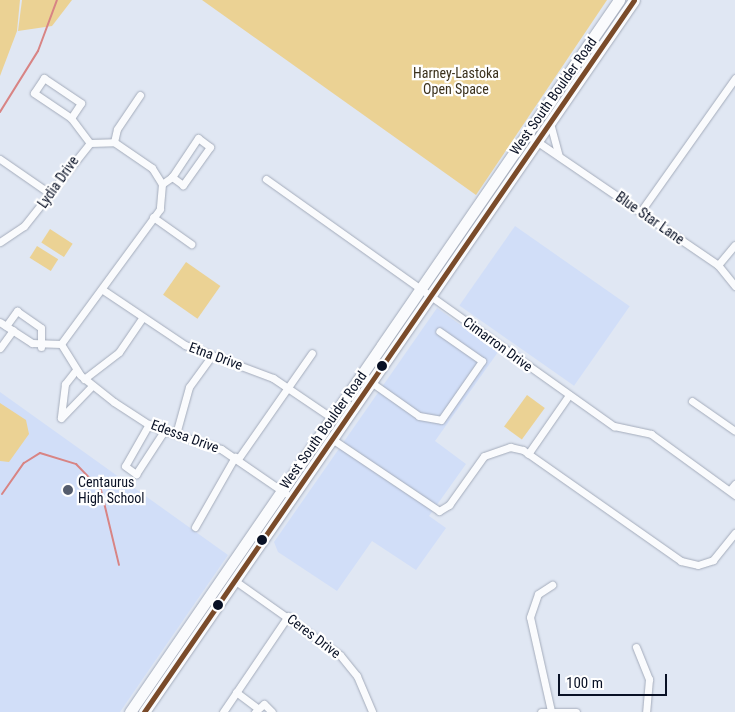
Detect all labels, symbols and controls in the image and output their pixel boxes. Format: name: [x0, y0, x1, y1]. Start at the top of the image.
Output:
street label: West South Boulder Road: [506, 34, 600, 158]
park label: Harney-Lastoka Open Space: [413, 65, 499, 98]
street label: Lydia Drive: [34, 153, 82, 211]
street label: Blue Star Lane: [613, 188, 687, 248]
street label: Cimarron Drive: [460, 313, 536, 375]
street label: Etna Drive: [187, 339, 245, 373]
unlabelled marker: [377, 361, 387, 371]
street label: West South Boulder Road: [276, 368, 370, 492]
street label: Edessa Drive: [149, 416, 221, 456]
place label: Centaurus High School: [78, 474, 145, 507]
marker: Centaurus High School: [62, 484, 74, 496]
unlabelled marker: [257, 535, 267, 545]
unlabelled marker: [213, 600, 223, 610]
street label: Ceres Drive: [284, 610, 344, 662]
scale bar: [560, 664, 669, 696]
text: 100 m: [566, 674, 603, 692]

